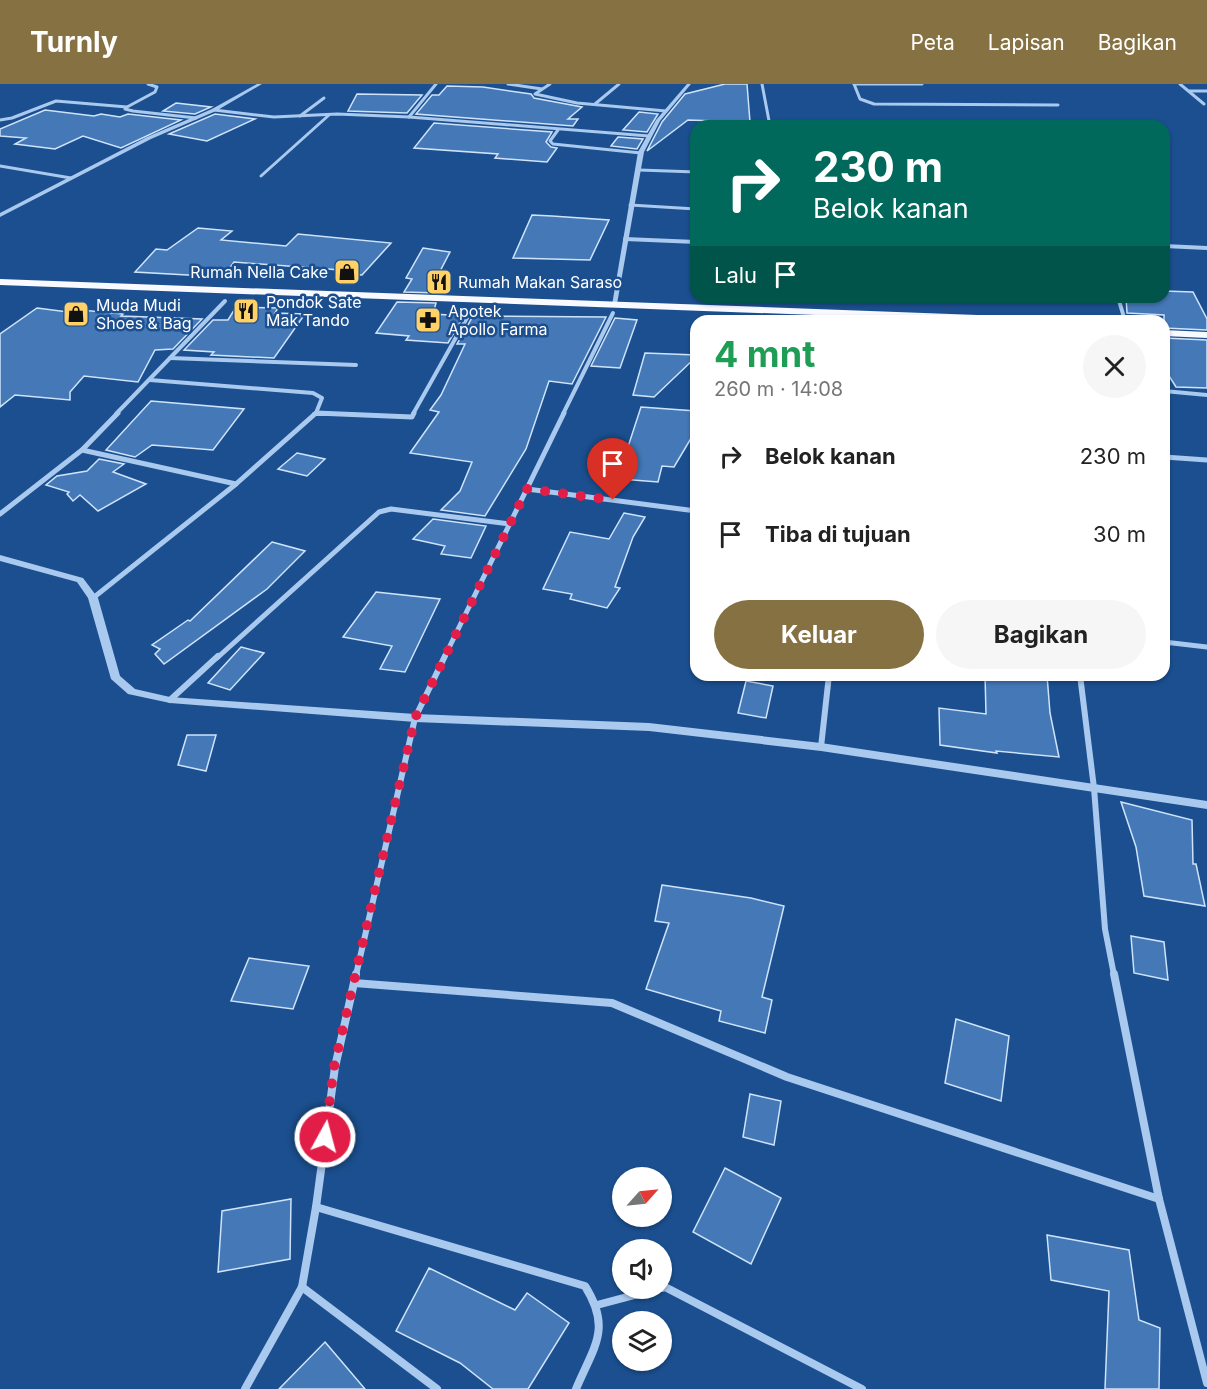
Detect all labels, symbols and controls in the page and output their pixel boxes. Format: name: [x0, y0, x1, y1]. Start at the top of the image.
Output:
text: Turnly: [30, 25, 118, 59]
text: Peta: [911, 30, 955, 55]
text: Lapisan: [988, 30, 1065, 55]
text: Bagikan: [1098, 30, 1177, 55]
text: 230 m: [813, 141, 943, 192]
icon: right: [714, 144, 792, 222]
text: Belok kanan: [813, 192, 969, 225]
shop icon: Rumah Nella Cake: [332, 257, 362, 287]
icon: arrive: [769, 258, 802, 291]
place label: Rumah Nella Cake: [190, 262, 328, 282]
text: Lalu: [714, 262, 757, 288]
restaurant icon: Rumah Makan Saraso: [424, 267, 454, 297]
place label: Rumah Makan Saraso: [458, 272, 622, 292]
place label: Pondok Sate Mak Tando: [266, 292, 362, 330]
place label: Muda Mudi Shoes & Bag: [96, 295, 192, 333]
restaurant icon: Pondok Sate Mak Tando: [231, 296, 261, 326]
shop icon: Muda Mudi Shoes & Bag: [61, 299, 91, 329]
place label: Apotek Apollo Farma: [448, 301, 548, 339]
pharmacy icon: Apotek Apollo Farma: [413, 305, 443, 335]
text: 4 mnt: [714, 332, 815, 376]
button: close: [1083, 335, 1146, 398]
text: 260 m · 14:08: [714, 377, 843, 401]
pin: [587, 438, 638, 500]
icon: right: [714, 440, 747, 473]
text: Belok kanan: [765, 443, 896, 469]
text: 230 m: [1080, 443, 1146, 469]
icon: arrive: [596, 447, 629, 480]
icon: arrive: [714, 518, 747, 551]
text: Tiba di tujuan: [765, 521, 911, 547]
text: 30 m: [1093, 521, 1146, 547]
button: Keluar: [714, 600, 924, 669]
button: Bagikan: [936, 600, 1146, 669]
position arrow: [293, 1105, 357, 1169]
north arrow: [612, 1167, 672, 1227]
map controls: [612, 1167, 672, 1371]
button: sound: [612, 1239, 672, 1299]
button: layers: [612, 1311, 672, 1371]

